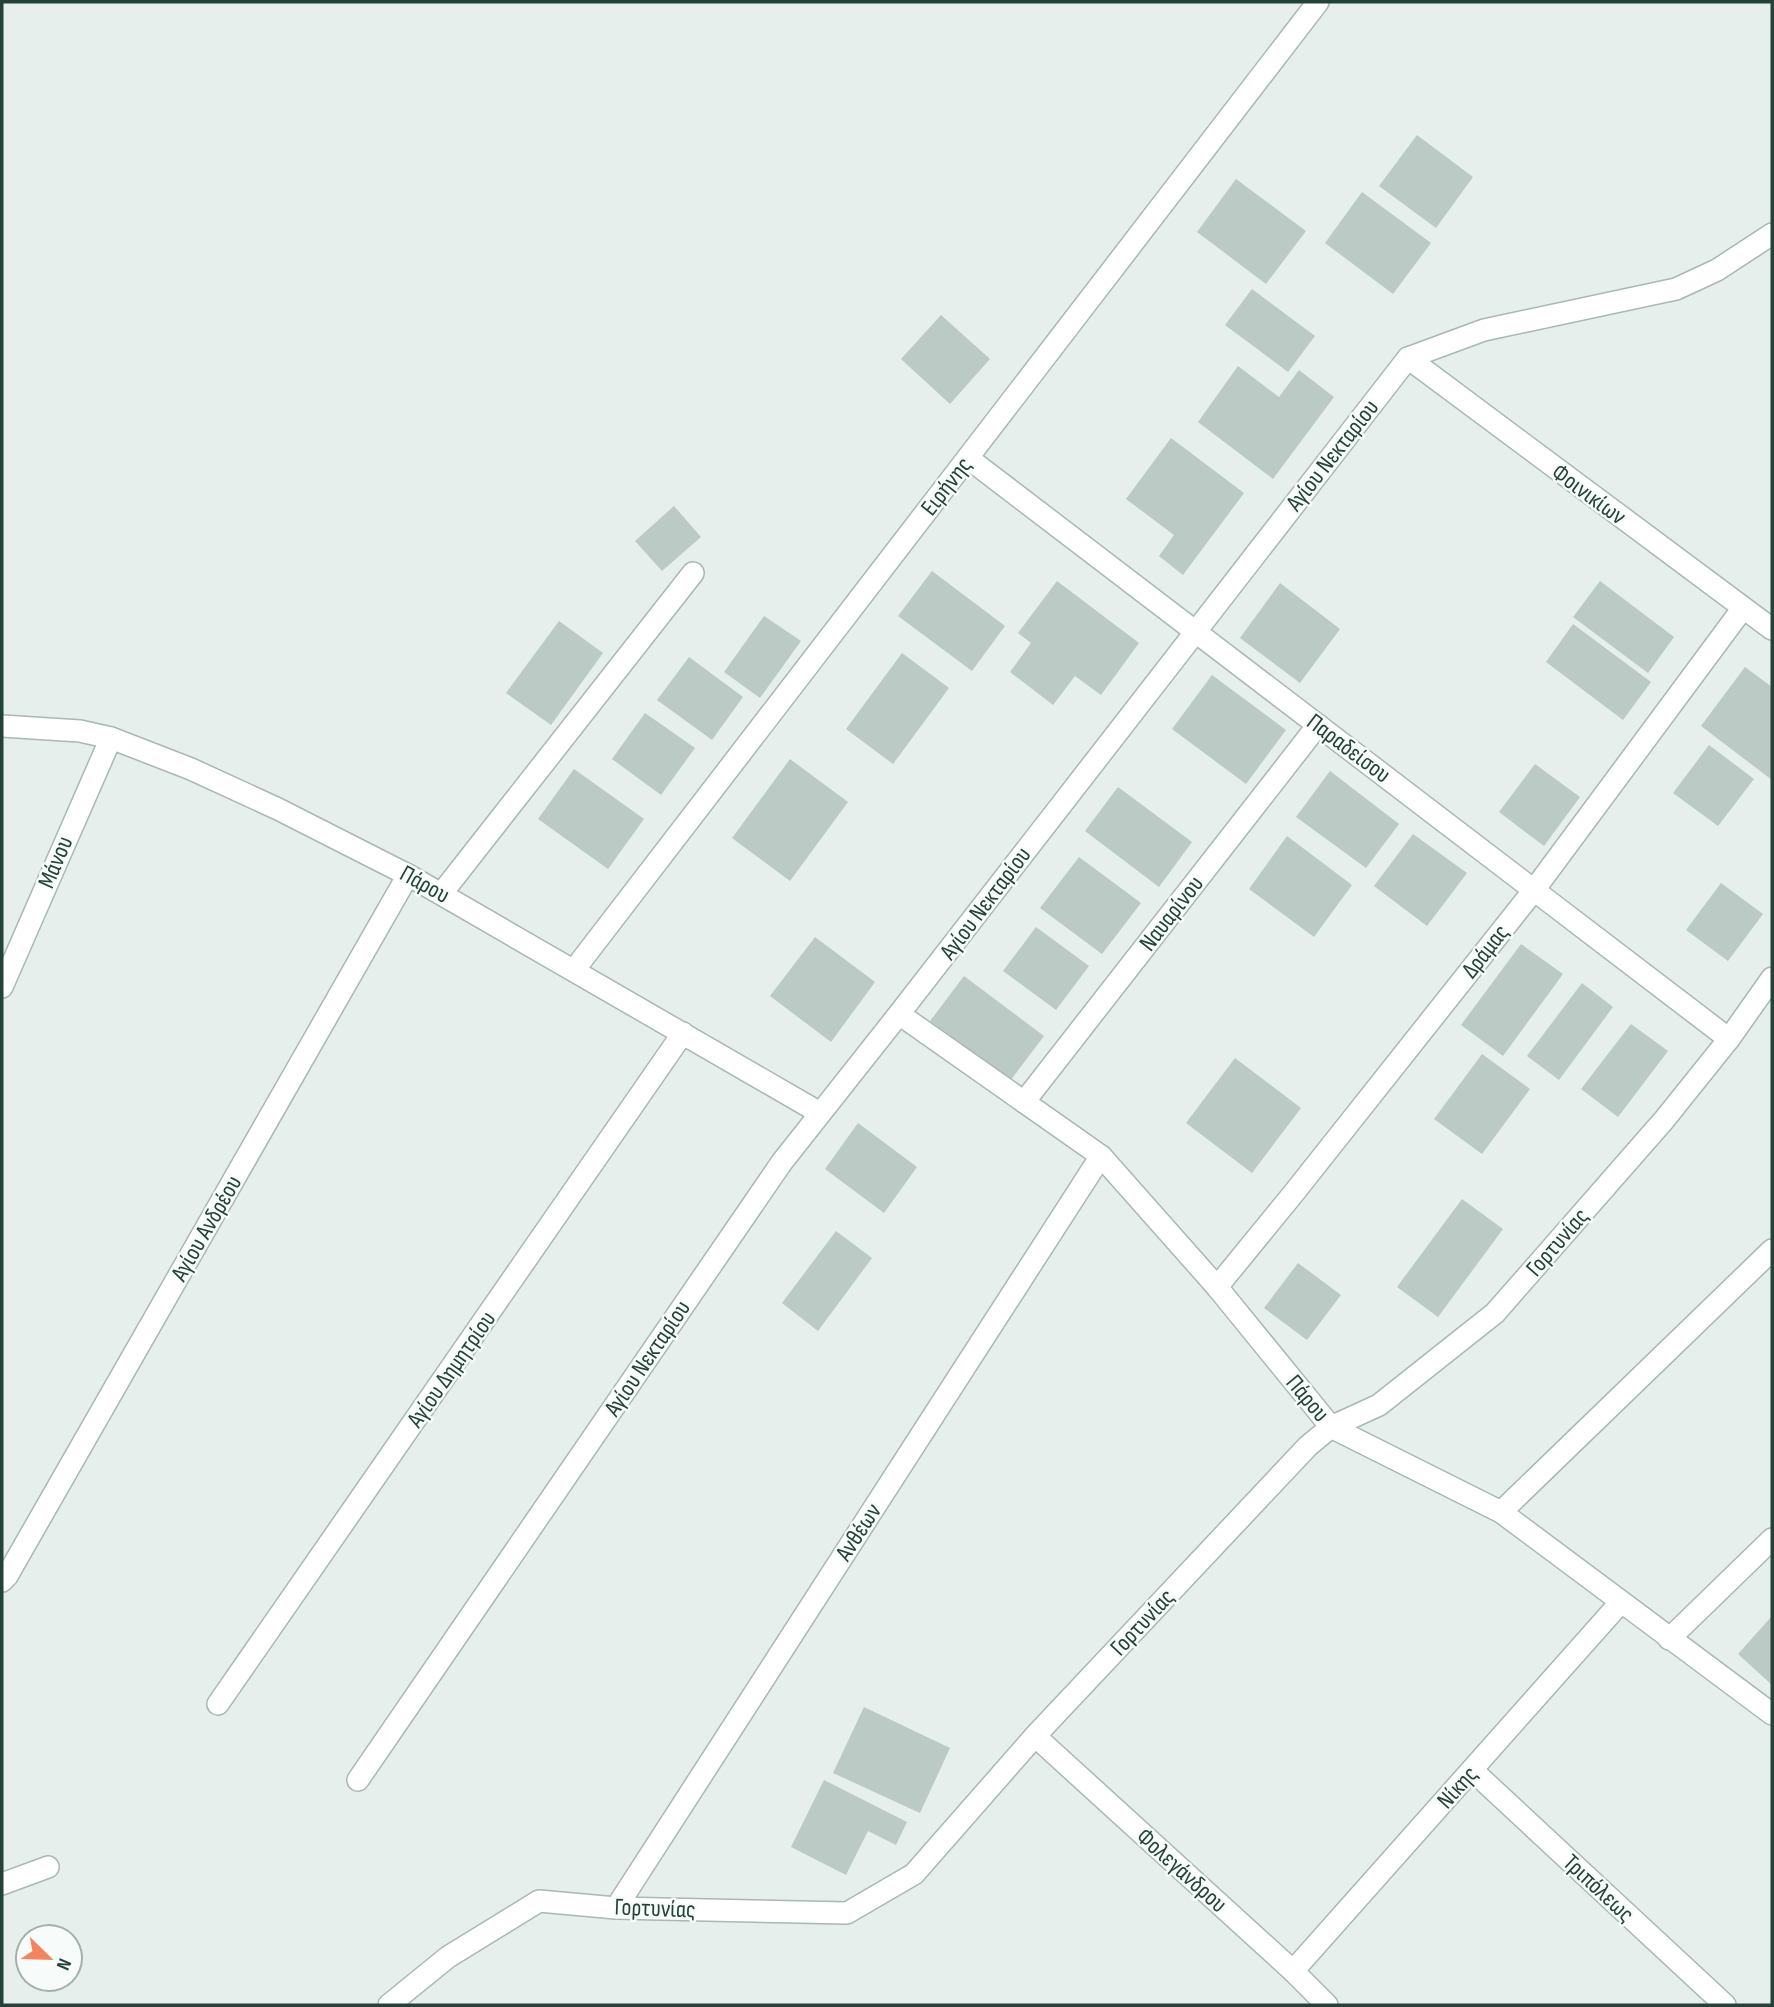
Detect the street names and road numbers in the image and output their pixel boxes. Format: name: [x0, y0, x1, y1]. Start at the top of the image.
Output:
street label: Αγίου Νεκταρίου: [1279, 394, 1385, 518]
street label: Ειρήνης: [915, 451, 978, 521]
street label: Φοινικίων: [1546, 458, 1631, 531]
street label: Παραδείσου: [1301, 707, 1396, 789]
street label: Μάνου: [32, 832, 79, 893]
street label: Αγίου Νεκταρίου: [933, 841, 1037, 966]
street label: Πάρου: [395, 859, 455, 910]
street label: Ναυαρίνου: [1133, 870, 1210, 957]
street label: Δράμας: [1455, 919, 1515, 984]
street label: Αγίου Ανδρέου: [164, 1170, 248, 1287]
street label: Γορτυνίας: [1520, 1202, 1595, 1282]
street label: Αγίου Νεκταρίου: [597, 1295, 697, 1423]
street label: Αγίου Δημητρίου: [400, 1306, 502, 1434]
street label: Πάρου: [1280, 1369, 1336, 1428]
street label: Ανθέων: [829, 1498, 888, 1567]
street label: Γορτυνίας: [1104, 1583, 1181, 1662]
street label: Νίκης: [1431, 1760, 1484, 1815]
street label: Φολεγάνδρου: [1130, 1822, 1233, 1919]
street label: Τριπόλεως: [1557, 1848, 1640, 1929]
street label: Γορτυνίας: [614, 1893, 696, 1924]

